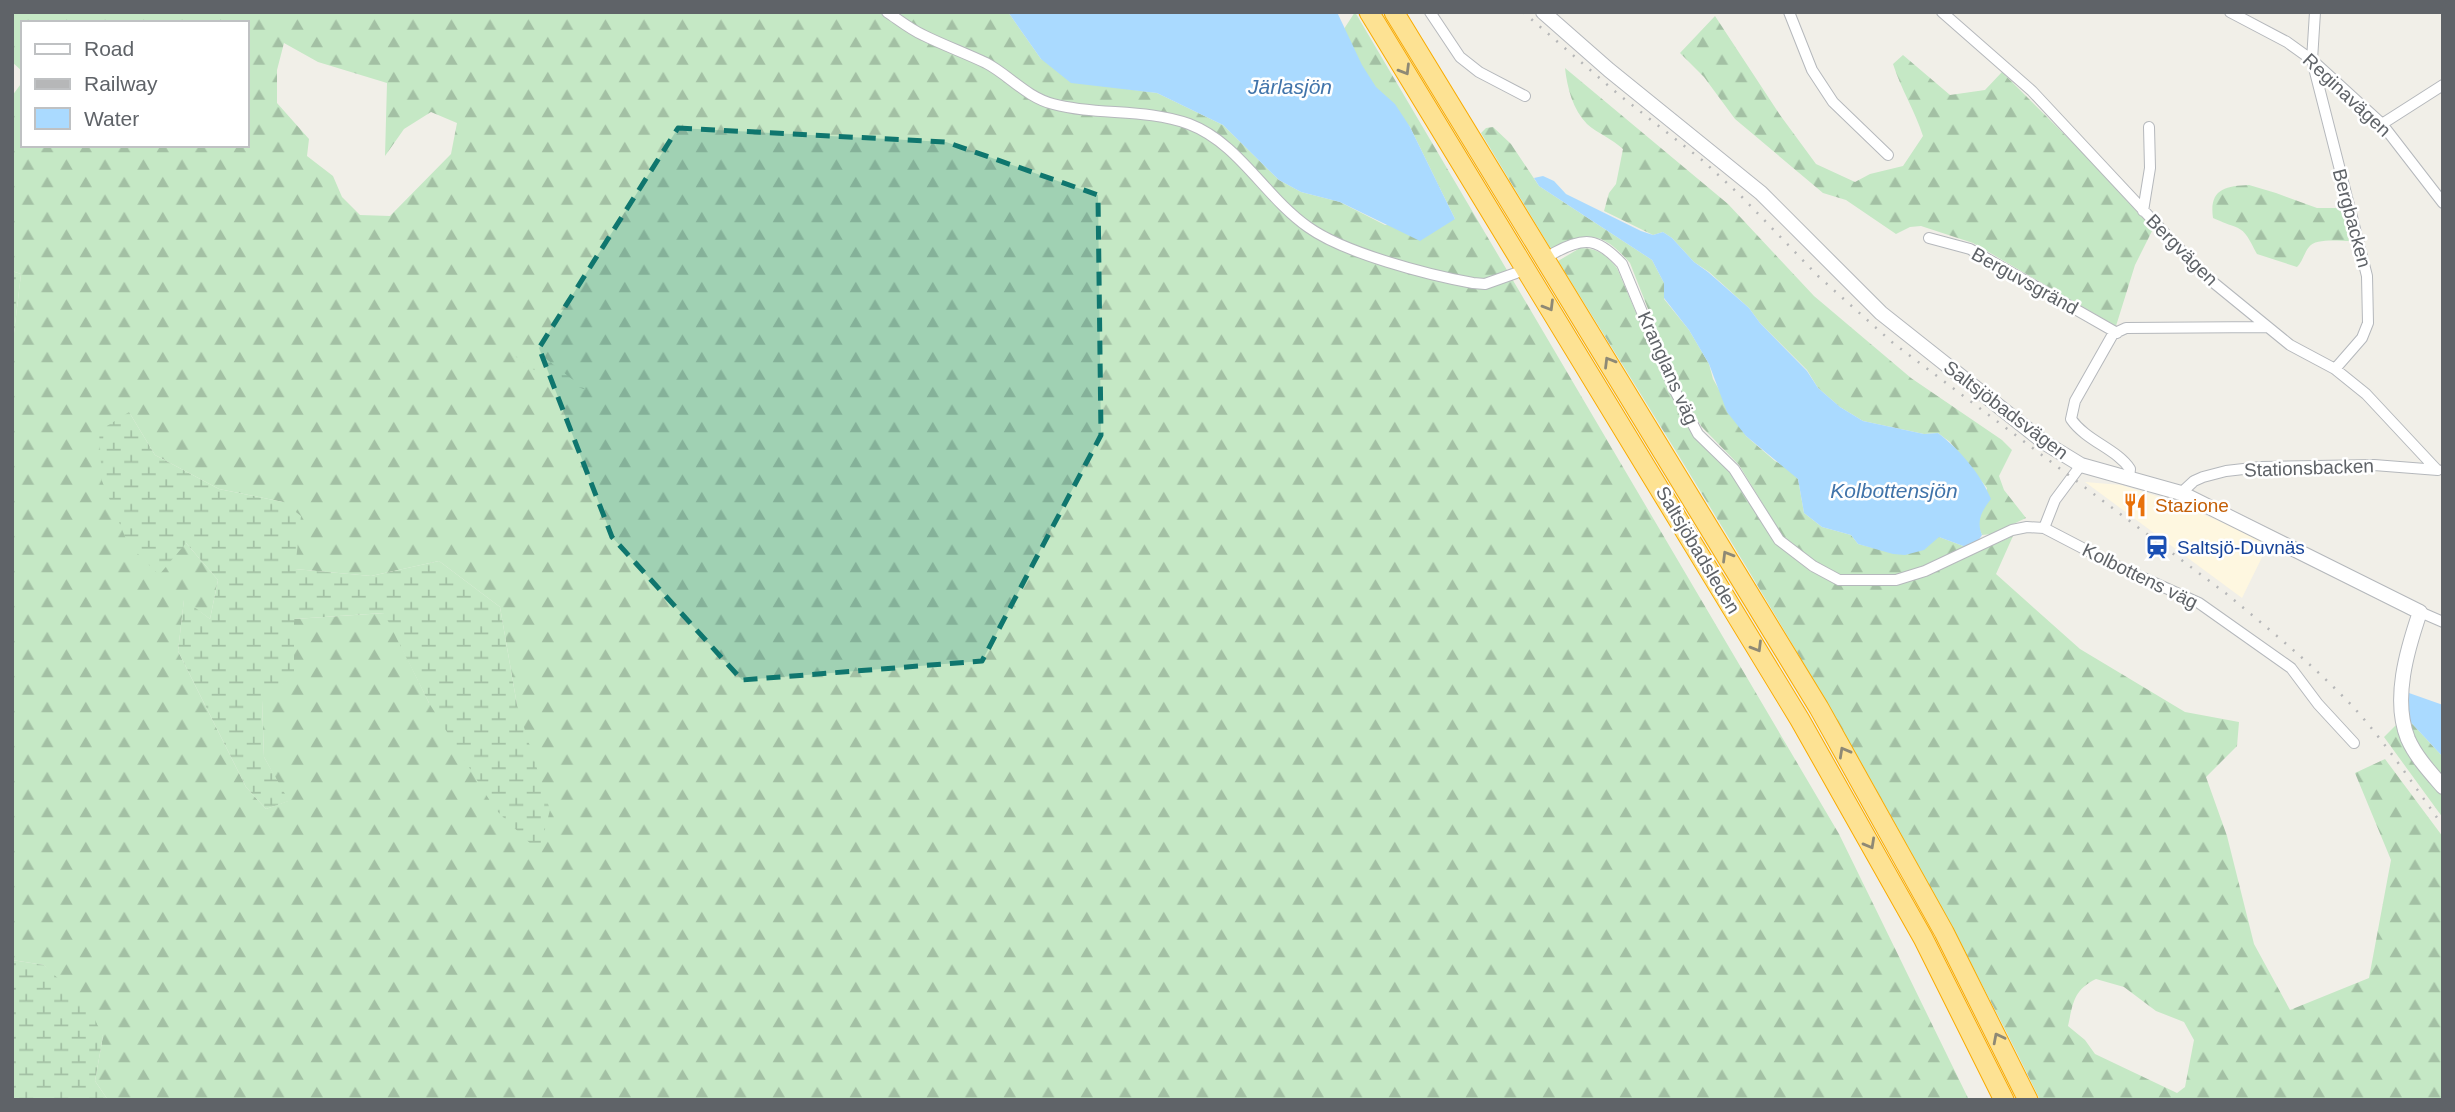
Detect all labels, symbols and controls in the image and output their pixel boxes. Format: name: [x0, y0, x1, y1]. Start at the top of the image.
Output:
legend: [21, 21, 248, 147]
text: Road: [84, 37, 134, 60]
street label: Reginavägen: [2299, 49, 2395, 141]
one-way arrow: [1396, 63, 1409, 76]
text: Railway: [84, 72, 158, 95]
water label: Järlasjön: [1247, 75, 1332, 98]
text: Water: [84, 107, 139, 130]
street label: Bergbacken: [2329, 166, 2375, 270]
street label: Bergvägen: [2142, 210, 2222, 290]
street label: Berguvsgränd: [1968, 243, 2082, 319]
one-way arrow: [1541, 299, 1554, 312]
street label: Kranglans väg: [1634, 308, 1702, 428]
street label: Saltsjöbadsvägen: [1940, 356, 2072, 464]
one-way arrow: [1604, 357, 1617, 370]
street label: Stationsbacken: [2244, 455, 2374, 481]
water label: Kolbottensjön: [1830, 479, 1958, 502]
street label: Saltsjöbadsleden: [1652, 483, 1744, 617]
restaurant icon: Stazione: [2121, 491, 2149, 519]
place label: Stazione: [2155, 495, 2229, 516]
station icon: Saltsjö-Duvnäs: [2143, 533, 2171, 561]
place label: Saltsjö-Duvnäs: [2177, 537, 2305, 558]
street label: Kolbottens väg: [2079, 539, 2201, 613]
one-way arrow: [1723, 551, 1736, 564]
one-way arrow: [1748, 640, 1761, 653]
one-way arrow: [1839, 747, 1852, 759]
one-way arrow: [1862, 837, 1876, 849]
one-way arrow: [1993, 1033, 2007, 1046]

